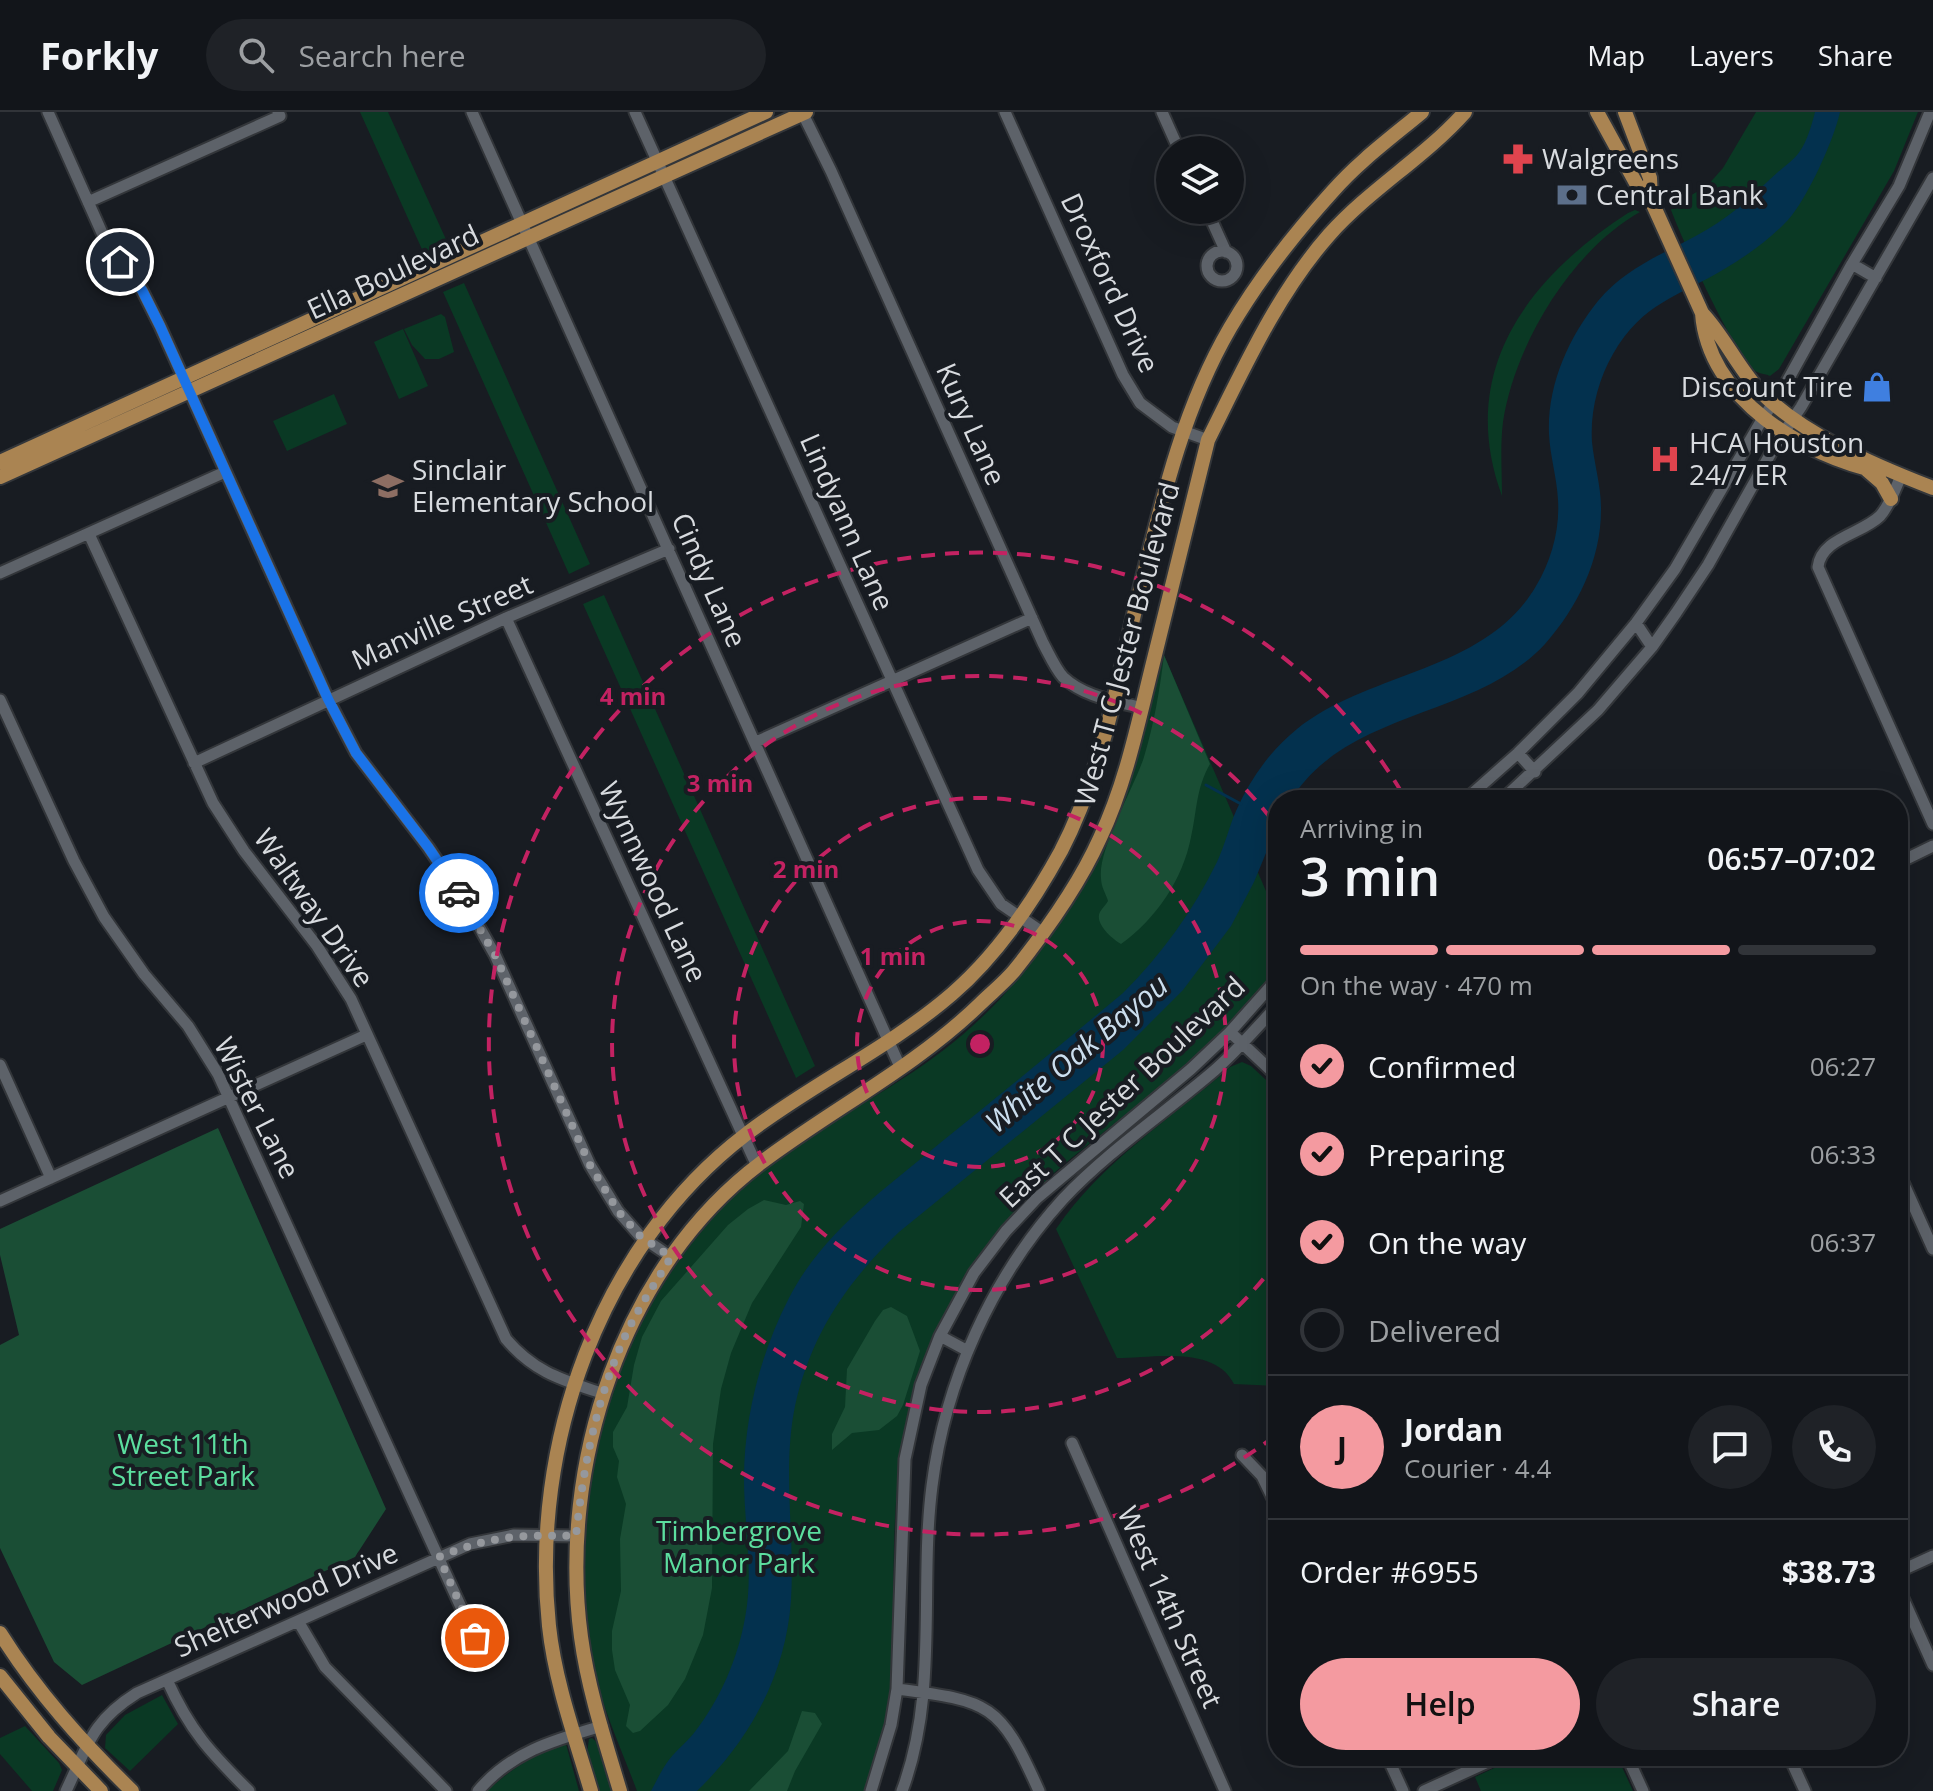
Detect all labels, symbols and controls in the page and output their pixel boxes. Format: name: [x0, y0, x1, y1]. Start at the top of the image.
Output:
search box: [206, 19, 766, 91]
text: Forkly: [40, 29, 158, 81]
icon: search: [234, 33, 278, 77]
text: Search here: [298, 35, 466, 76]
text: Map: [1587, 36, 1645, 74]
text: Layers: [1689, 36, 1774, 74]
text: Share: [1818, 36, 1893, 74]
map controls: [1156, 136, 1244, 224]
button: layers: [1156, 136, 1244, 224]
place label: Walgreens: [1542, 139, 1679, 177]
pharmacy icon: Walgreens: [1501, 142, 1535, 176]
place label: Central Bank: [1596, 175, 1764, 213]
bank icon: Central Bank: [1555, 178, 1589, 212]
street label: Droxford Drive: [1053, 187, 1169, 378]
street label: Ella Boulevard: [300, 215, 485, 328]
pin: [86, 228, 154, 296]
icon: home: [98, 240, 142, 284]
street label: Kury Lane: [928, 356, 1016, 491]
place label: Discount Tire: [1681, 367, 1853, 405]
shop icon: Discount Tire: [1860, 370, 1894, 404]
place label: HCA Houston 24/7 ER: [1689, 423, 1864, 493]
street label: Lindyann Lane: [792, 427, 904, 616]
hospital icon: HCA Houston 24/7 ER: [1648, 442, 1682, 476]
place label: Sinclair Elementary School: [412, 450, 654, 520]
school or university icon: Sinclair Elementary School: [371, 469, 405, 503]
street label: West T C Jester Boulevard: [1064, 478, 1188, 810]
street label: Cindy Lane: [663, 506, 756, 653]
street label: Manville Street: [345, 564, 538, 678]
text: 4 min: [600, 679, 666, 712]
text: 3 min: [687, 766, 753, 799]
street label: Wynnwood Lane: [591, 775, 717, 988]
text: Arriving in: [1300, 810, 1423, 846]
street label: Waltway Drive: [246, 821, 384, 994]
text: 06:57–07:02: [1707, 838, 1876, 879]
text: 3 min: [1300, 840, 1440, 911]
text: 2 min: [773, 852, 839, 885]
courier: [419, 853, 499, 933]
icon: car: [437, 871, 481, 915]
text: 1 min: [860, 939, 926, 972]
water label: White Oak Bayou: [976, 964, 1176, 1142]
street label: East T C Jester Boulevard: [990, 967, 1253, 1215]
text: On the way · 470 m: [1300, 967, 1533, 1003]
street label: Wister Lane: [206, 1030, 310, 1185]
centre of rings: [966, 1030, 994, 1058]
icon: check: [1300, 1044, 1344, 1088]
text: Confirmed: [1368, 1046, 1516, 1087]
text: 06:27: [1810, 1048, 1876, 1084]
icon: check: [1300, 1132, 1344, 1176]
text: Preparing: [1368, 1134, 1505, 1175]
text: 06:33: [1810, 1136, 1876, 1172]
icon: check: [1300, 1220, 1344, 1264]
text: On the way: [1368, 1222, 1526, 1263]
text: 06:37: [1810, 1224, 1876, 1260]
text: Delivered: [1368, 1310, 1501, 1351]
button: chat: [1688, 1405, 1772, 1489]
button: phone: [1792, 1405, 1876, 1489]
text: Jordan: [1404, 1409, 1503, 1450]
park label: West 11th Street Park: [111, 1424, 255, 1494]
text: J: [1337, 1427, 1347, 1468]
text: Courier · 4.4: [1404, 1450, 1551, 1486]
street label: West 14th Street: [1109, 1500, 1232, 1713]
park label: Timbergrove Manor Park: [656, 1511, 822, 1581]
street label: Shelterwood Drive: [168, 1533, 403, 1665]
text: Order #6955: [1300, 1551, 1479, 1592]
text: $38.73: [1782, 1551, 1876, 1592]
pin: [441, 1604, 509, 1672]
icon: bag: [453, 1616, 497, 1660]
button: Help: [1300, 1658, 1580, 1750]
button: Share: [1596, 1658, 1876, 1750]

